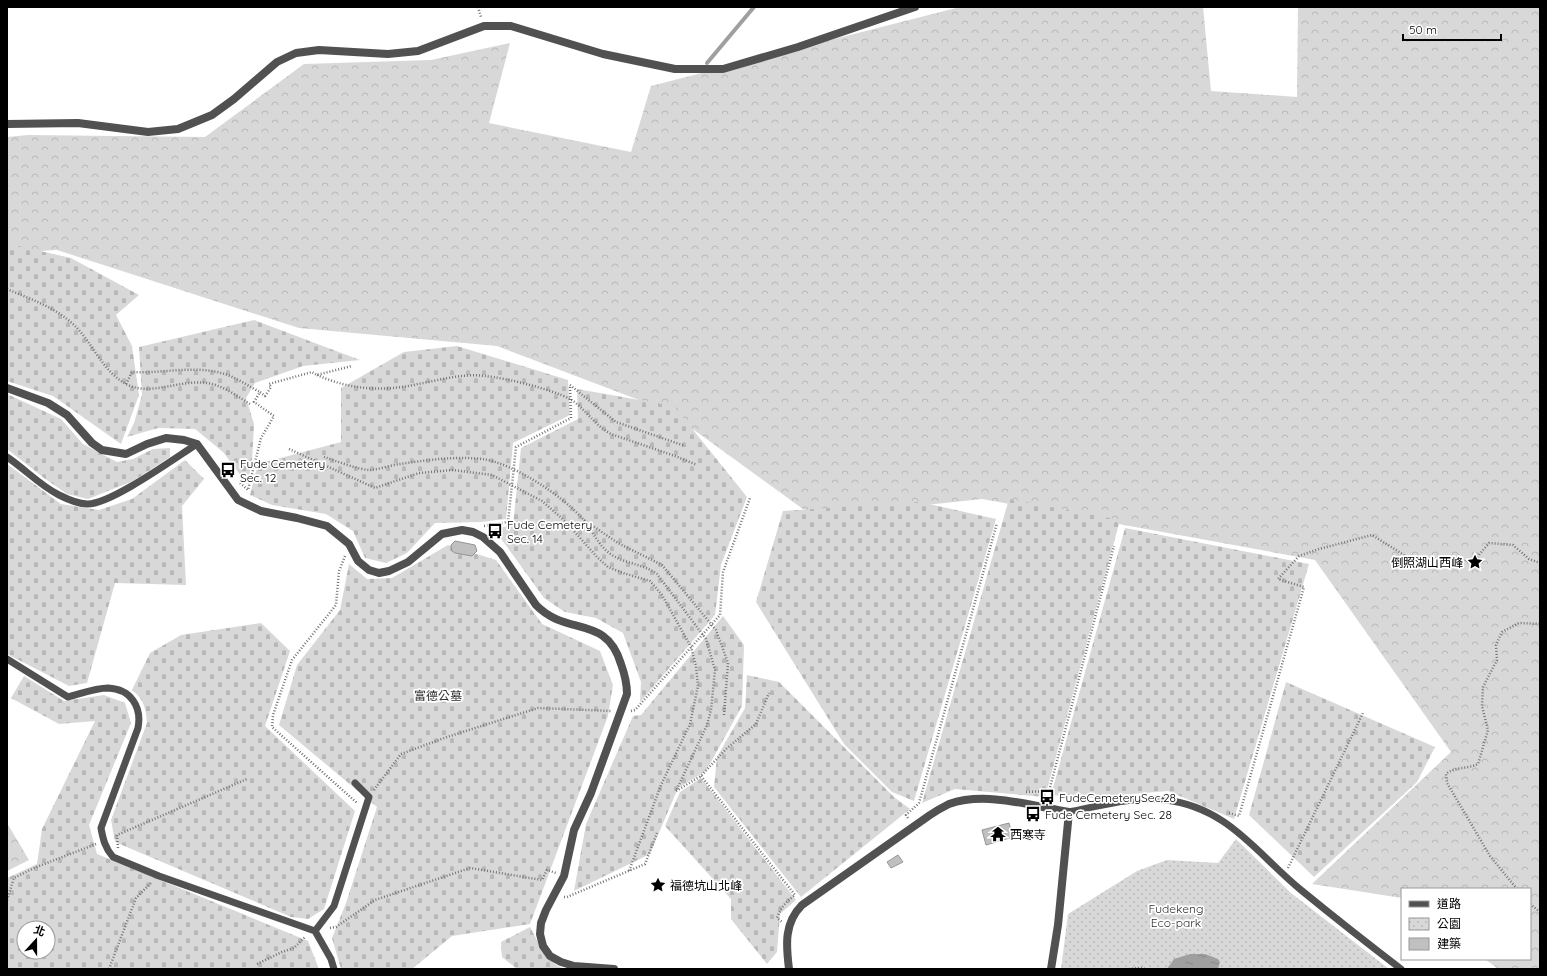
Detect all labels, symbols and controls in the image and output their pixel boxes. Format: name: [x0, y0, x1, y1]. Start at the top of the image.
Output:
scale bar: [1403, 16, 1501, 42]
text: 50 m: [1409, 22, 1437, 37]
place label: Fude Cemetery Sec. 12: [240, 456, 325, 485]
bus stop icon: Fude Cemetery Sec. 12: [219, 461, 237, 479]
place label: Fude Cemetery Sec. 14: [507, 517, 592, 546]
bus stop icon: Fude Cemetery Sec. 14: [486, 522, 504, 540]
place icon: 倒照湖山西峰: [1466, 553, 1484, 571]
place label: 倒照湖山西峰: [1391, 555, 1463, 570]
park label: 富德公墓: [414, 688, 462, 703]
bus stop icon: FudeCemeterySec.28: [1038, 788, 1056, 806]
place label: FudeCemeterySec.28: [1059, 790, 1176, 805]
bus stop icon: Fude Cemetery Sec. 28: [1024, 805, 1042, 823]
place label: Fude Cemetery Sec. 28: [1045, 807, 1172, 822]
temple icon: 西寒寺: [989, 825, 1007, 843]
place label: 西寒寺: [1010, 827, 1046, 842]
place icon: 福德坑山北峰: [649, 876, 667, 894]
place label: 福德坑山北峰: [670, 878, 742, 893]
legend: [1401, 888, 1531, 960]
text: 道路: [1437, 896, 1461, 911]
park label: Fudekeng Eco-park: [1149, 901, 1203, 930]
text: 公園: [1437, 916, 1461, 931]
north arrow: [16, 920, 56, 960]
text: 北: [32, 922, 47, 939]
text: 建築: [1437, 936, 1461, 951]

